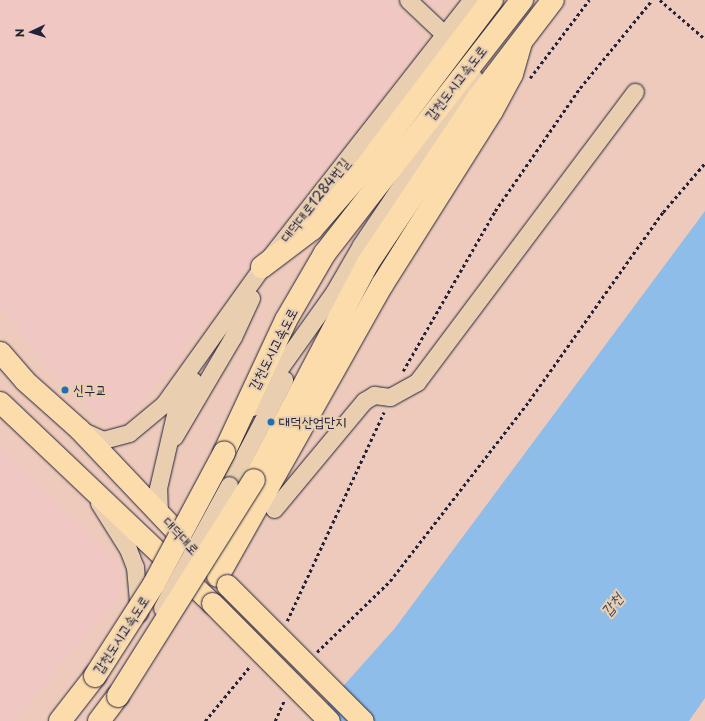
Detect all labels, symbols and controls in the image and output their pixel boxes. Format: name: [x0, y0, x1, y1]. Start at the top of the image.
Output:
north arrow: [12, 12, 52, 52]
text: N: [11, 28, 28, 38]
street label: 갑천도시고속도로: [422, 42, 490, 124]
street label: 대덕대로1284번길: [277, 155, 353, 245]
street label: 갑천도시고속도로: [245, 305, 301, 393]
place label: 신구교: [73, 382, 107, 398]
marker: 신구교: [60, 385, 70, 395]
place label: 대덕산업단지: [279, 414, 347, 430]
marker: 대덕산업단지: [266, 417, 276, 427]
street label: 대덕대로: [159, 514, 203, 558]
water label: 갑천: [596, 589, 626, 619]
street label: 갑천도시고속도로: [89, 593, 153, 677]

